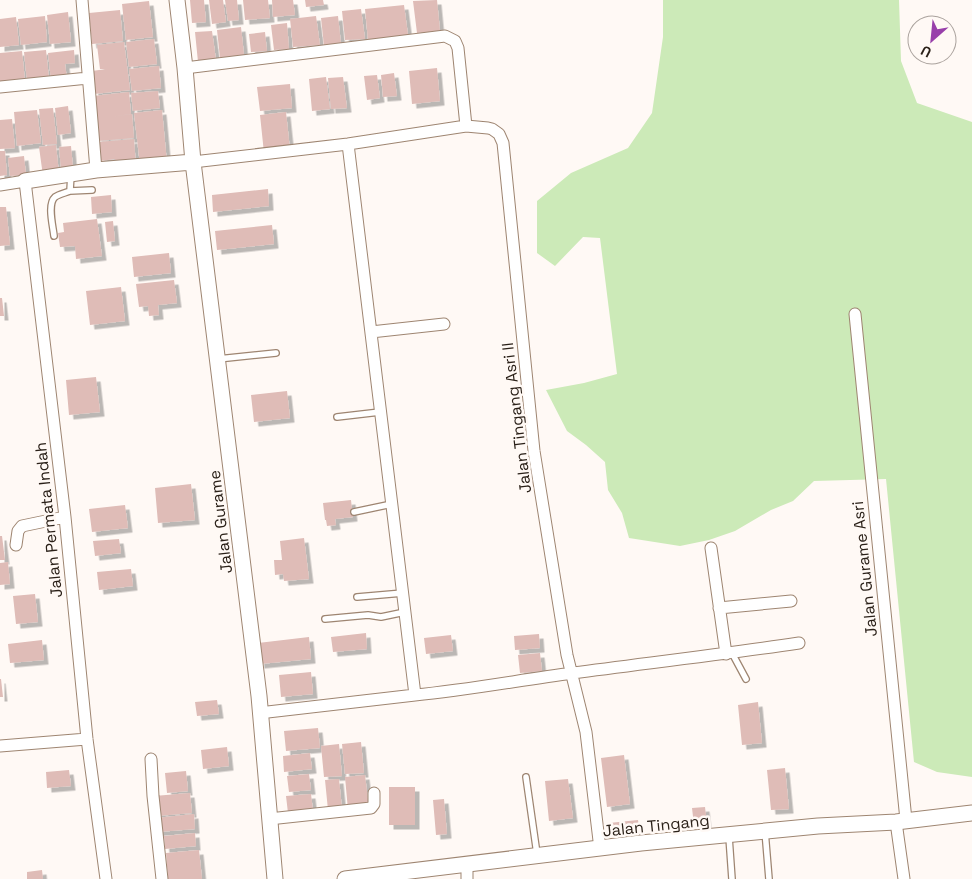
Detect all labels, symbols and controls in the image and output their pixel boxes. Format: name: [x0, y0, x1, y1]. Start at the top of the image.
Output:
north arrow: [907, 15, 957, 65]
text: U: [918, 41, 934, 62]
street label: Jalan Tingang Asri II: [497, 341, 536, 495]
street label: Jalan Permata Indah: [30, 441, 67, 599]
street label: Jalan Gurame: [204, 469, 237, 575]
street label: Jalan Gurame Asri: [847, 500, 882, 638]
street label: Jalan Tingang: [602, 809, 711, 842]

